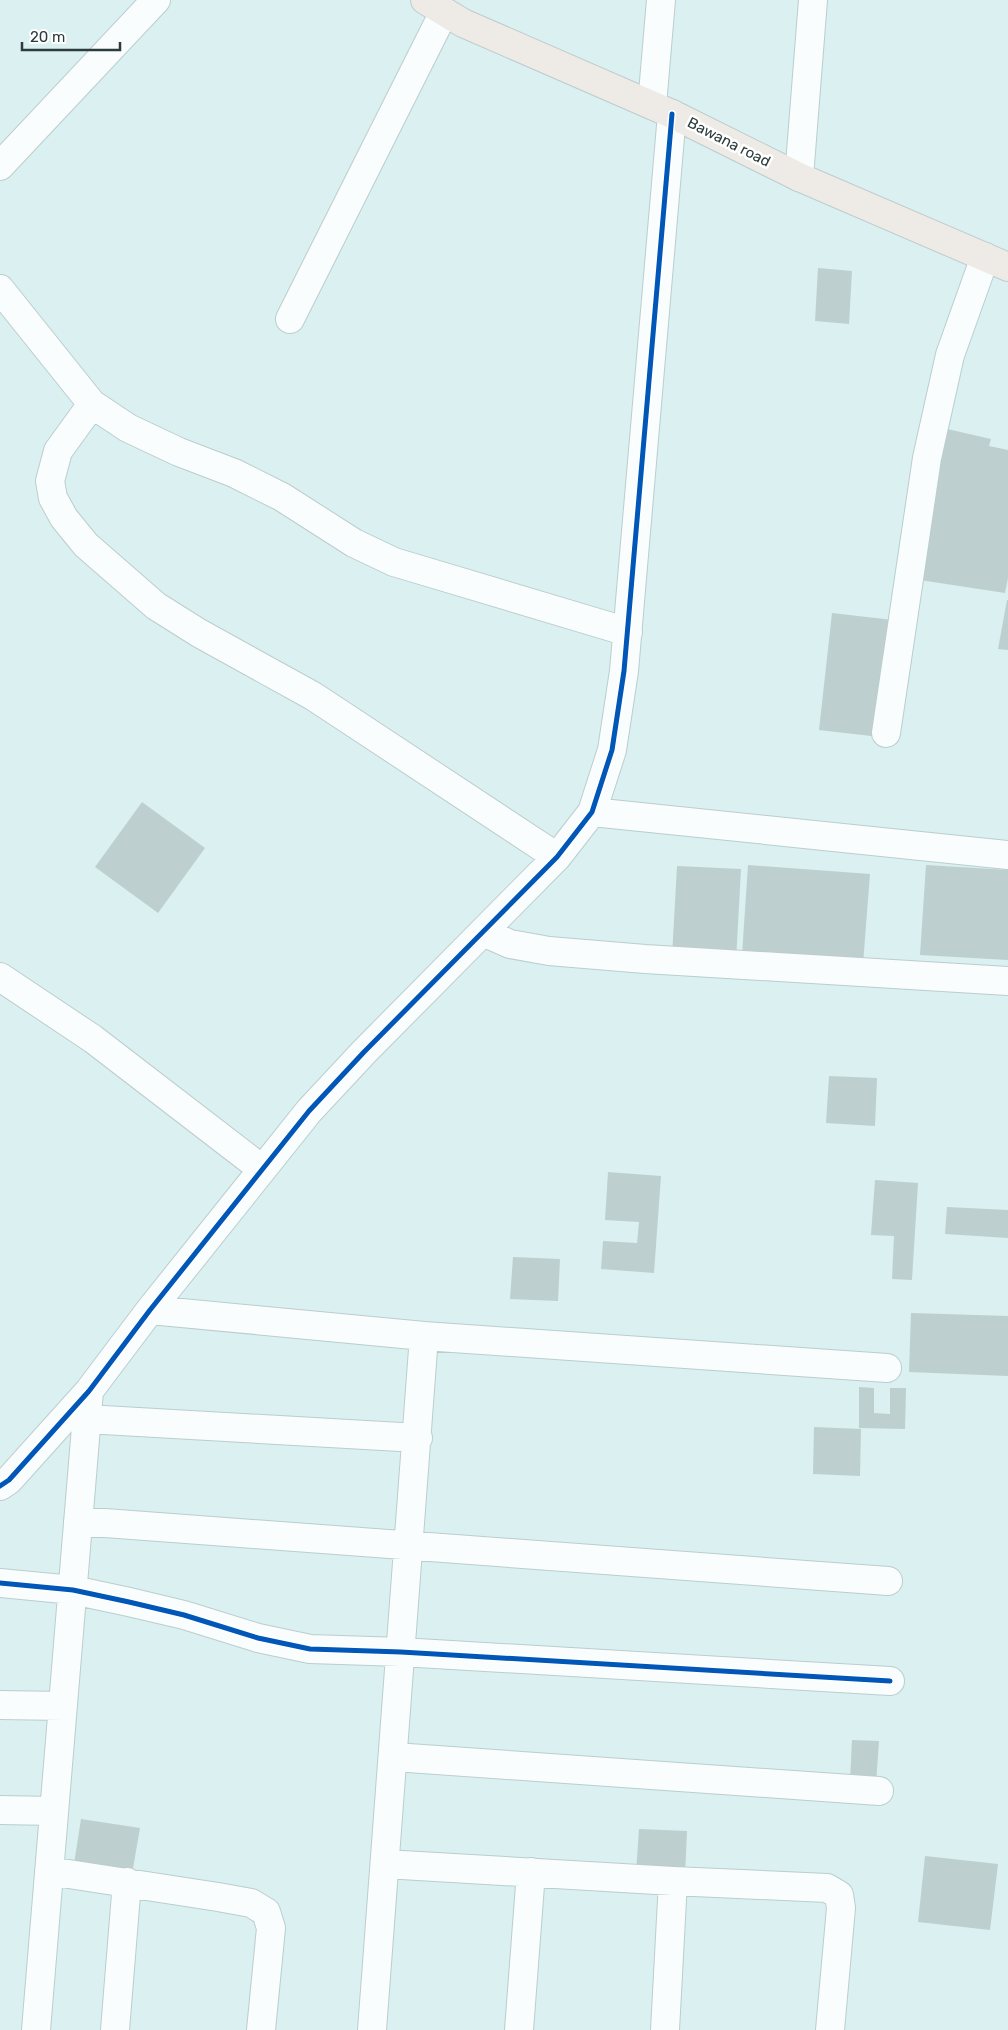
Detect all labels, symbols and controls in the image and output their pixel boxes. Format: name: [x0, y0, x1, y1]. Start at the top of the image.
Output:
scale bar: [22, 20, 120, 52]
text: 20 m: [30, 28, 65, 46]
street label: Bawana road: [684, 113, 774, 171]

